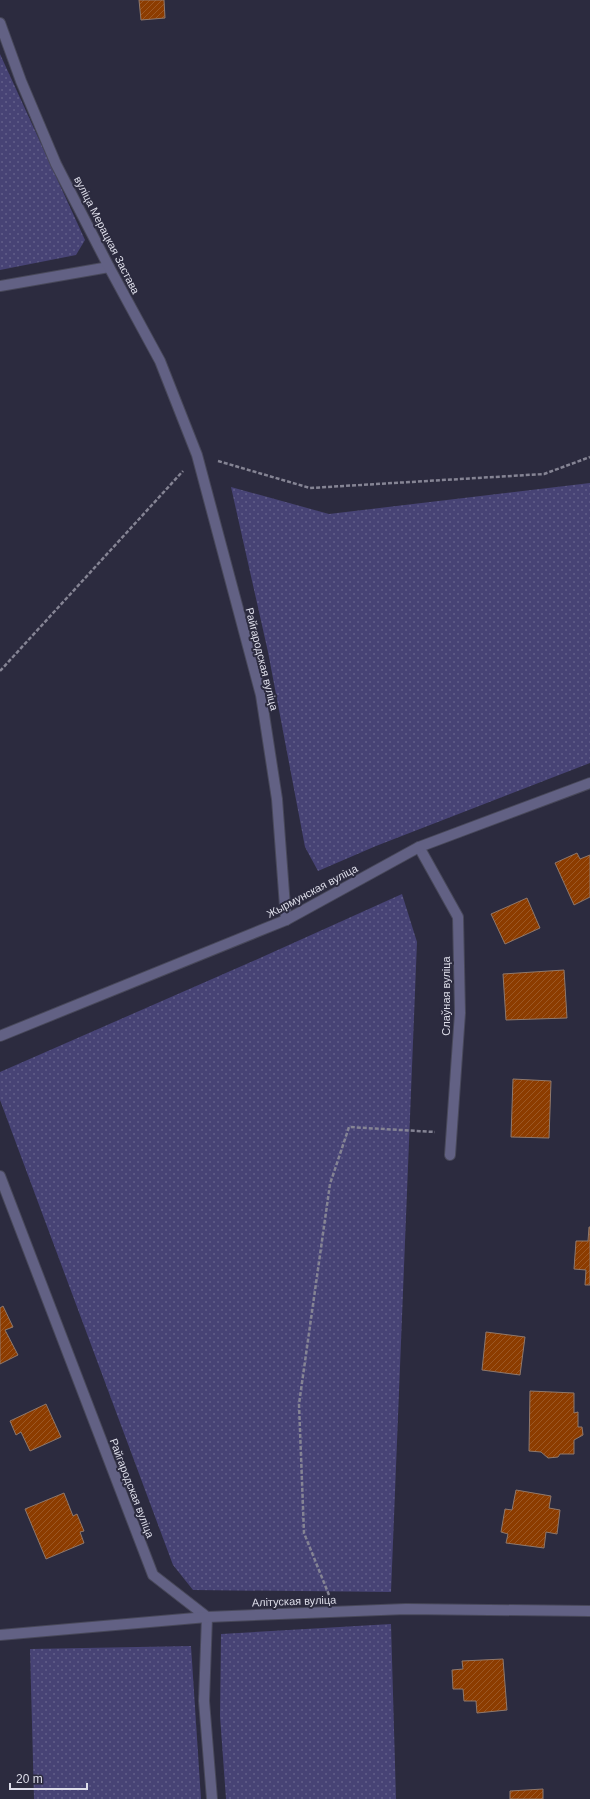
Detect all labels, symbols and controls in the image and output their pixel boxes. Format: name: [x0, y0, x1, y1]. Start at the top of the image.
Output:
street label: вуліца Мерацкая Застава: [72, 174, 142, 297]
street label: Райгародская вуліца: [243, 606, 281, 712]
street label: Жырмунская вуліца: [264, 862, 360, 920]
street label: Слаўная вуліца: [440, 955, 452, 1036]
street label: Райгародская вуліца: [108, 1437, 157, 1540]
street label: Алітуская вуліца: [252, 1593, 337, 1608]
scale bar: [10, 1765, 87, 1791]
text: 20 m: [16, 1772, 43, 1786]

